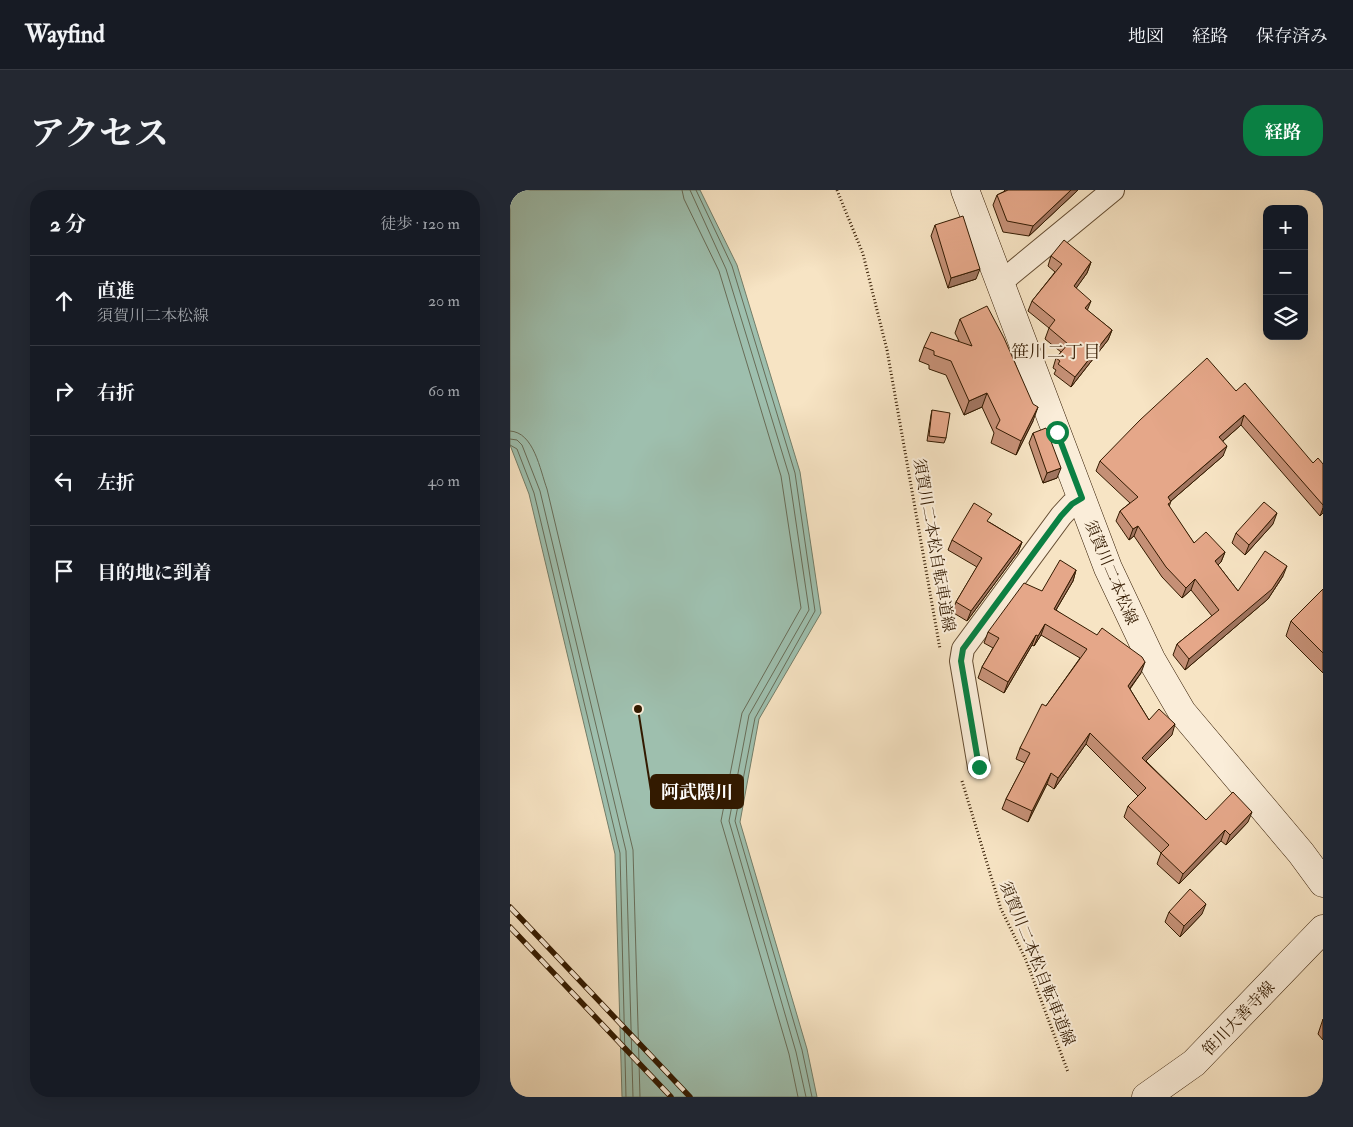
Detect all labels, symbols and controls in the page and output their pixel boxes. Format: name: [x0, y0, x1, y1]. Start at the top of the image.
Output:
text: Wayfind: [25, 19, 105, 50]
text: 地図: [1128, 25, 1164, 48]
text: 経路: [1192, 25, 1228, 48]
text: 保存済み: [1256, 25, 1328, 48]
button: 経路: [1243, 105, 1323, 156]
text: アクセス: [30, 112, 169, 156]
map controls: [1263, 205, 1308, 340]
button: +: [1263, 205, 1308, 250]
text: 2 分: [50, 211, 86, 238]
text: 徒歩 · 120 m: [380, 214, 460, 234]
button: −: [1263, 250, 1308, 295]
text: 直進: [97, 279, 135, 303]
icon: ahead: [50, 287, 78, 315]
text: 20 m: [428, 291, 460, 311]
button: layers: [1263, 295, 1308, 340]
text: 須賀川二本松線: [97, 306, 209, 326]
district label: 笹川二丁目: [1011, 341, 1101, 364]
icon: right: [50, 377, 78, 405]
text: 右折: [97, 381, 135, 405]
text: 60 m: [428, 381, 460, 401]
route start: [1046, 421, 1069, 444]
street label: 須賀川二本松自転車道線: [909, 457, 959, 634]
icon: left: [50, 467, 78, 495]
text: 左折: [97, 471, 135, 495]
text: 40 m: [427, 471, 460, 491]
street label: 須賀川二本松線: [1080, 517, 1142, 628]
icon: arrive: [50, 557, 78, 585]
text: 目的地に到着: [97, 561, 211, 585]
route end: [968, 756, 991, 779]
callout: 阿武隈川: [651, 775, 743, 808]
text: 阿武隈川: [661, 781, 733, 804]
street label: 須賀川二本松自転車道線: [995, 878, 1079, 1049]
street label: 笹川大善寺線: [1198, 977, 1279, 1060]

